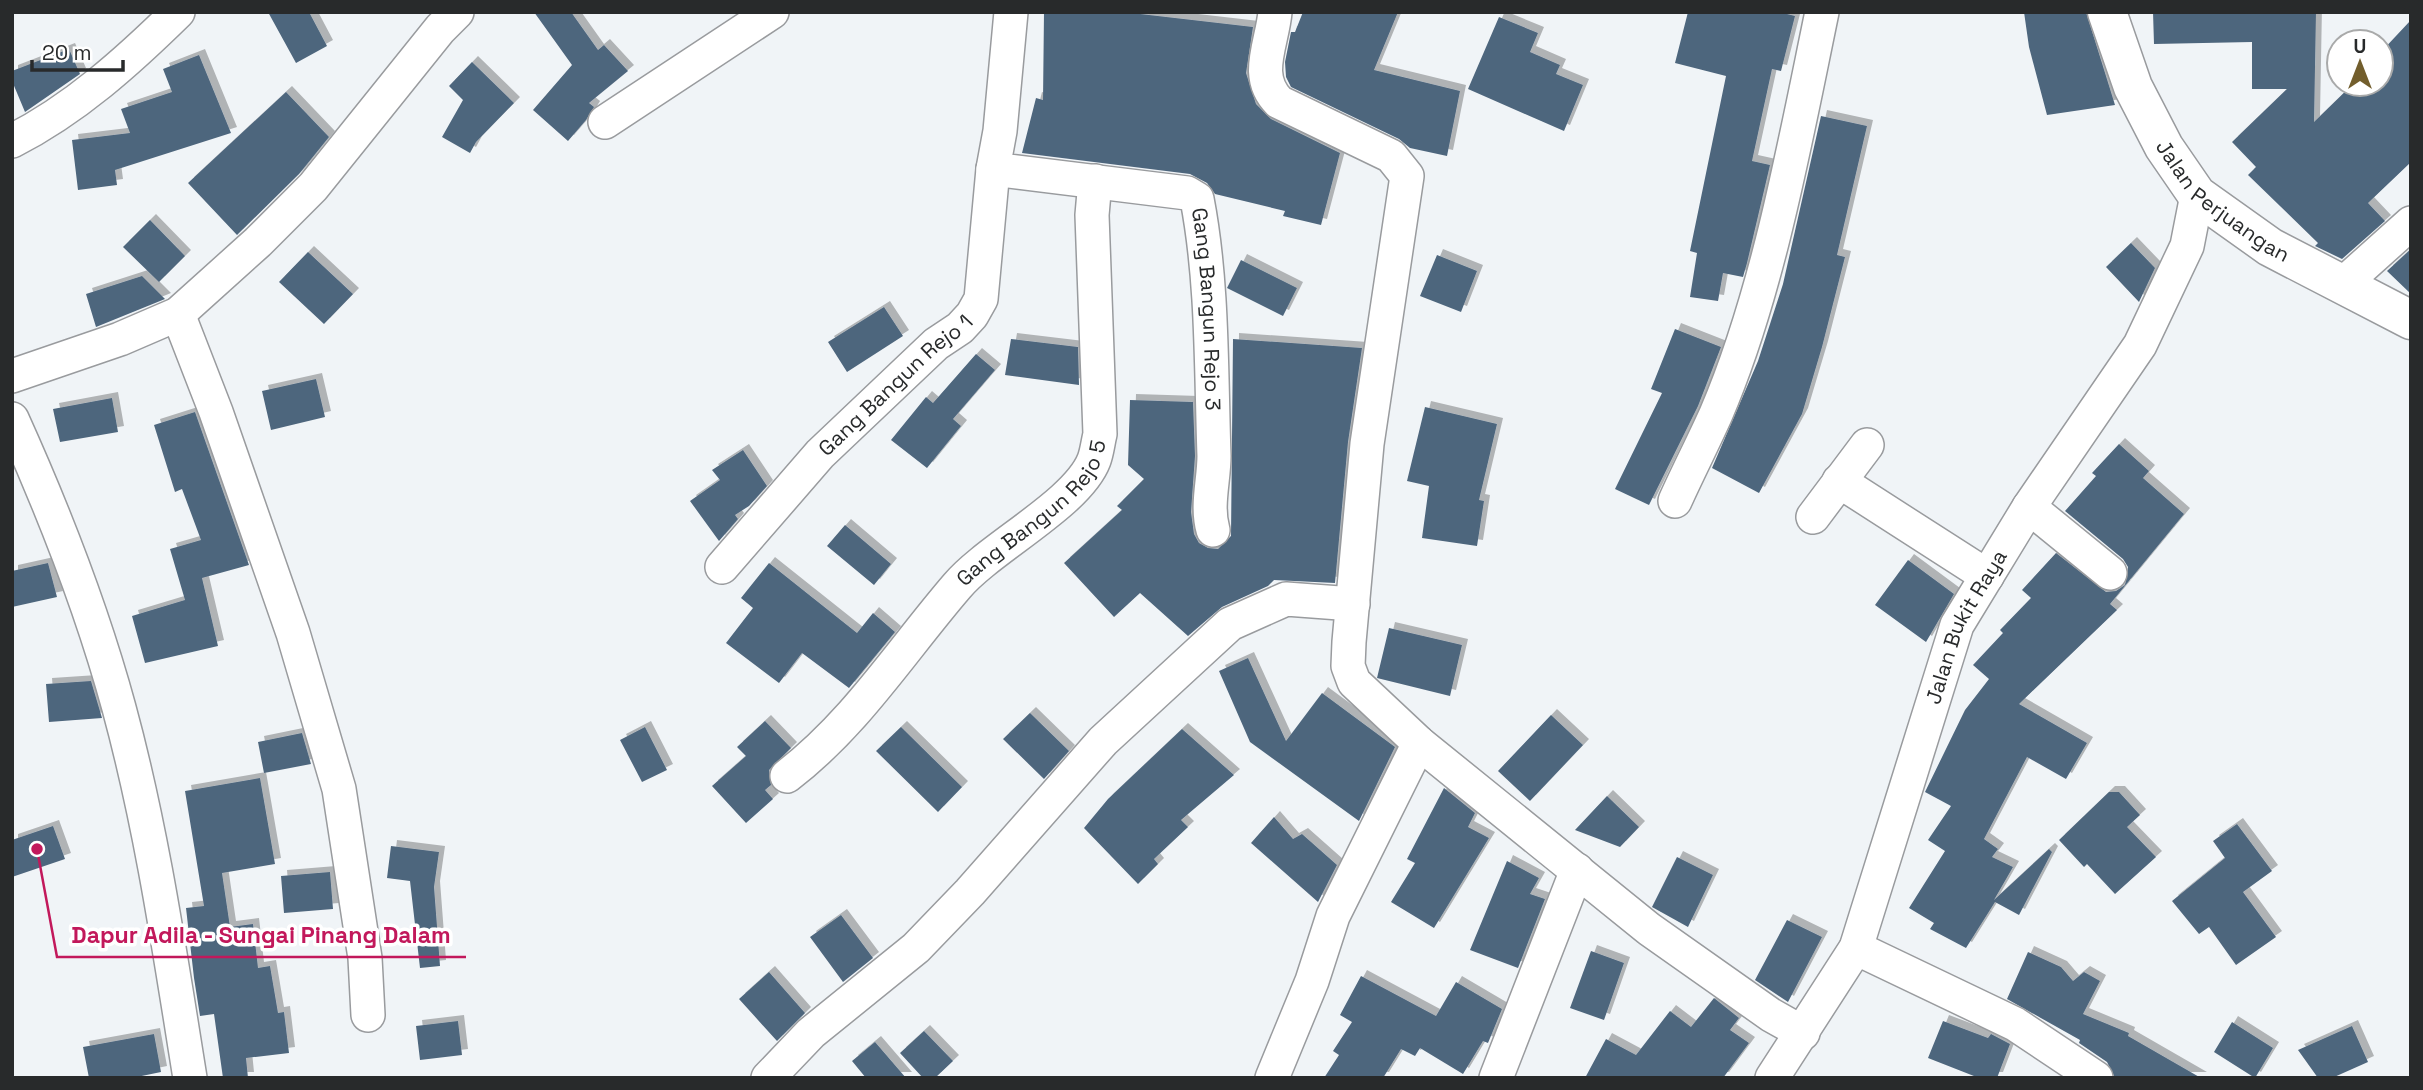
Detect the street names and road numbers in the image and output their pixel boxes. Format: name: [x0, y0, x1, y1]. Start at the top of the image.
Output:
street label: Jalan Perjuangan: [2150, 134, 2294, 268]
street label: Gang Bangun Rejo 3: [1186, 206, 1227, 411]
street label: Gang Bangun Rejo 1: [812, 309, 979, 462]
street label: Gang Bangun Rejo 5: [950, 438, 1111, 592]
street label: Jalan Bukit Raya: [1919, 545, 2013, 707]

